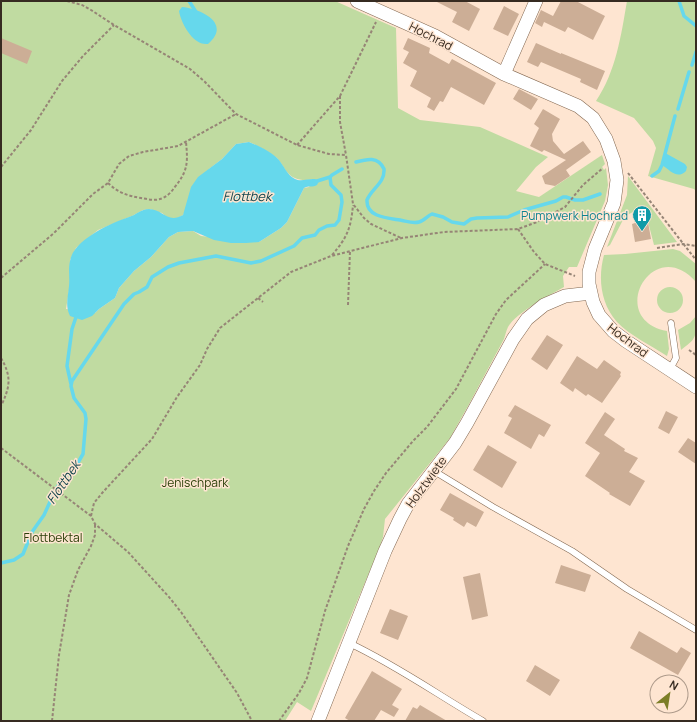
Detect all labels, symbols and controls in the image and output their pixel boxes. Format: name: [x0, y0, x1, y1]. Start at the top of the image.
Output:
street label: Hochrad: [406, 18, 456, 54]
water label: Flottbek: [223, 187, 274, 205]
building icon: Pumpwerk Hochrad: [631, 204, 653, 232]
place label: Pumpwerk Hochrad: [521, 207, 628, 224]
street label: Hochrad: [604, 319, 652, 361]
street label: Holztwiete: [402, 453, 450, 511]
water label: Flottbek: [42, 455, 85, 507]
park label: Jenischpark: [162, 474, 229, 491]
park label: Flottbektal: [23, 529, 83, 546]
north arrow: [649, 674, 689, 714]
text: N: [667, 676, 682, 693]

